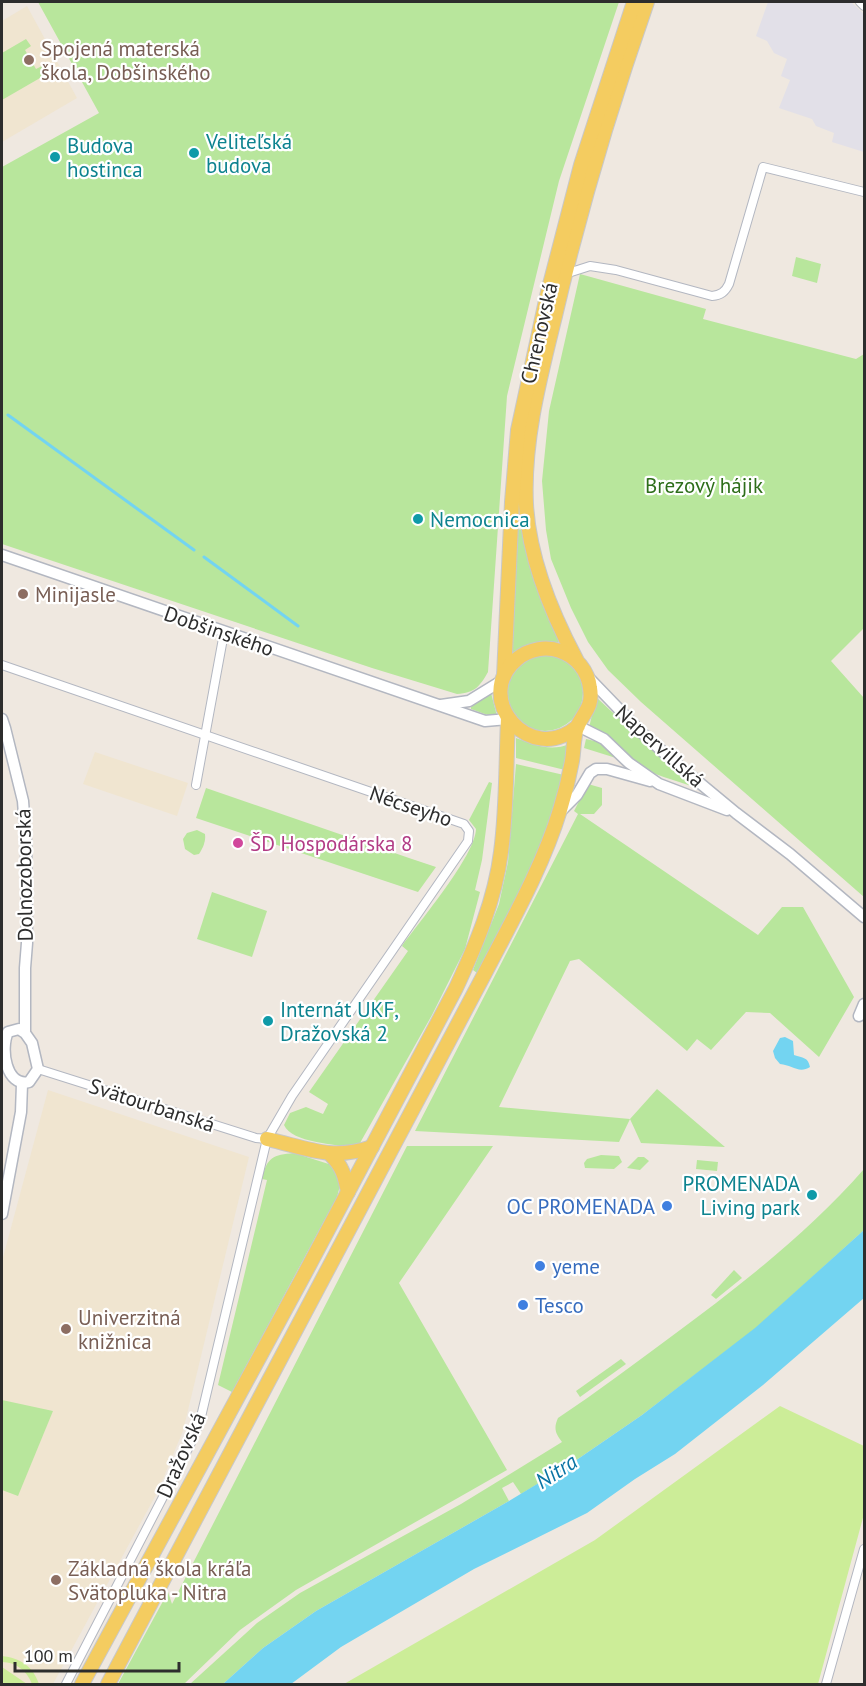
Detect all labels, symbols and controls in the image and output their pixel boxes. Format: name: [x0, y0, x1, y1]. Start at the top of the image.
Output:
place label: Spojená materská škola, Dobšinského: [41, 35, 211, 86]
marker: Spojená materská škola, Dobšinského: [22, 53, 36, 67]
place label: Veliteľská budova: [205, 128, 292, 179]
place label: Budova hostinca: [67, 132, 143, 183]
marker: Veliteľská budova: [187, 146, 201, 160]
marker: Budova hostinca: [48, 150, 62, 164]
street label: Chrenovská: [514, 280, 564, 386]
park label: Brezový hájik: [645, 472, 763, 499]
place label: Nemocnica: [430, 506, 530, 533]
marker: Nemocnica: [411, 512, 425, 526]
place label: Minijasle: [35, 581, 116, 608]
marker: Minijasle: [16, 587, 30, 601]
street label: Dobšinského: [161, 600, 277, 662]
street label: Napervillská: [610, 699, 710, 793]
street label: Nécseyho: [366, 779, 456, 833]
street label: Dolnozoborská: [9, 808, 39, 942]
place label: ŠD Hospodárska 8: [250, 830, 413, 857]
marker: ŠD Hospodárska 8: [231, 836, 245, 850]
place label: Internát UKF, Dražovská 2: [280, 996, 399, 1047]
marker: Internát UKF, Dražovská 2: [261, 1014, 275, 1028]
street label: Svätourbanská: [86, 1072, 218, 1138]
place label: PROMENADA Living park: [683, 1170, 801, 1221]
marker: PROMENADA Living park: [805, 1188, 819, 1202]
place label: OC PROMENADA: [506, 1193, 656, 1220]
marker: OC PROMENADA: [660, 1199, 674, 1213]
place label: yeme: [552, 1253, 600, 1280]
marker: yeme: [533, 1259, 547, 1273]
place label: Tesco: [535, 1292, 584, 1319]
marker: Tesco: [516, 1298, 530, 1312]
place label: Univerzitná knižnica: [78, 1304, 181, 1355]
marker: Univerzitná knižnica: [59, 1322, 73, 1336]
street label: Dražovská: [150, 1408, 212, 1502]
water label: Nitra: [530, 1447, 583, 1495]
place label: Základná škola kráľa Svätopluka - Nitra: [68, 1555, 252, 1606]
marker: Základná škola kráľa Svätopluka - Nitra: [49, 1573, 63, 1587]
scale bar: [15, 1635, 178, 1673]
text: 100 m: [24, 1644, 73, 1667]

